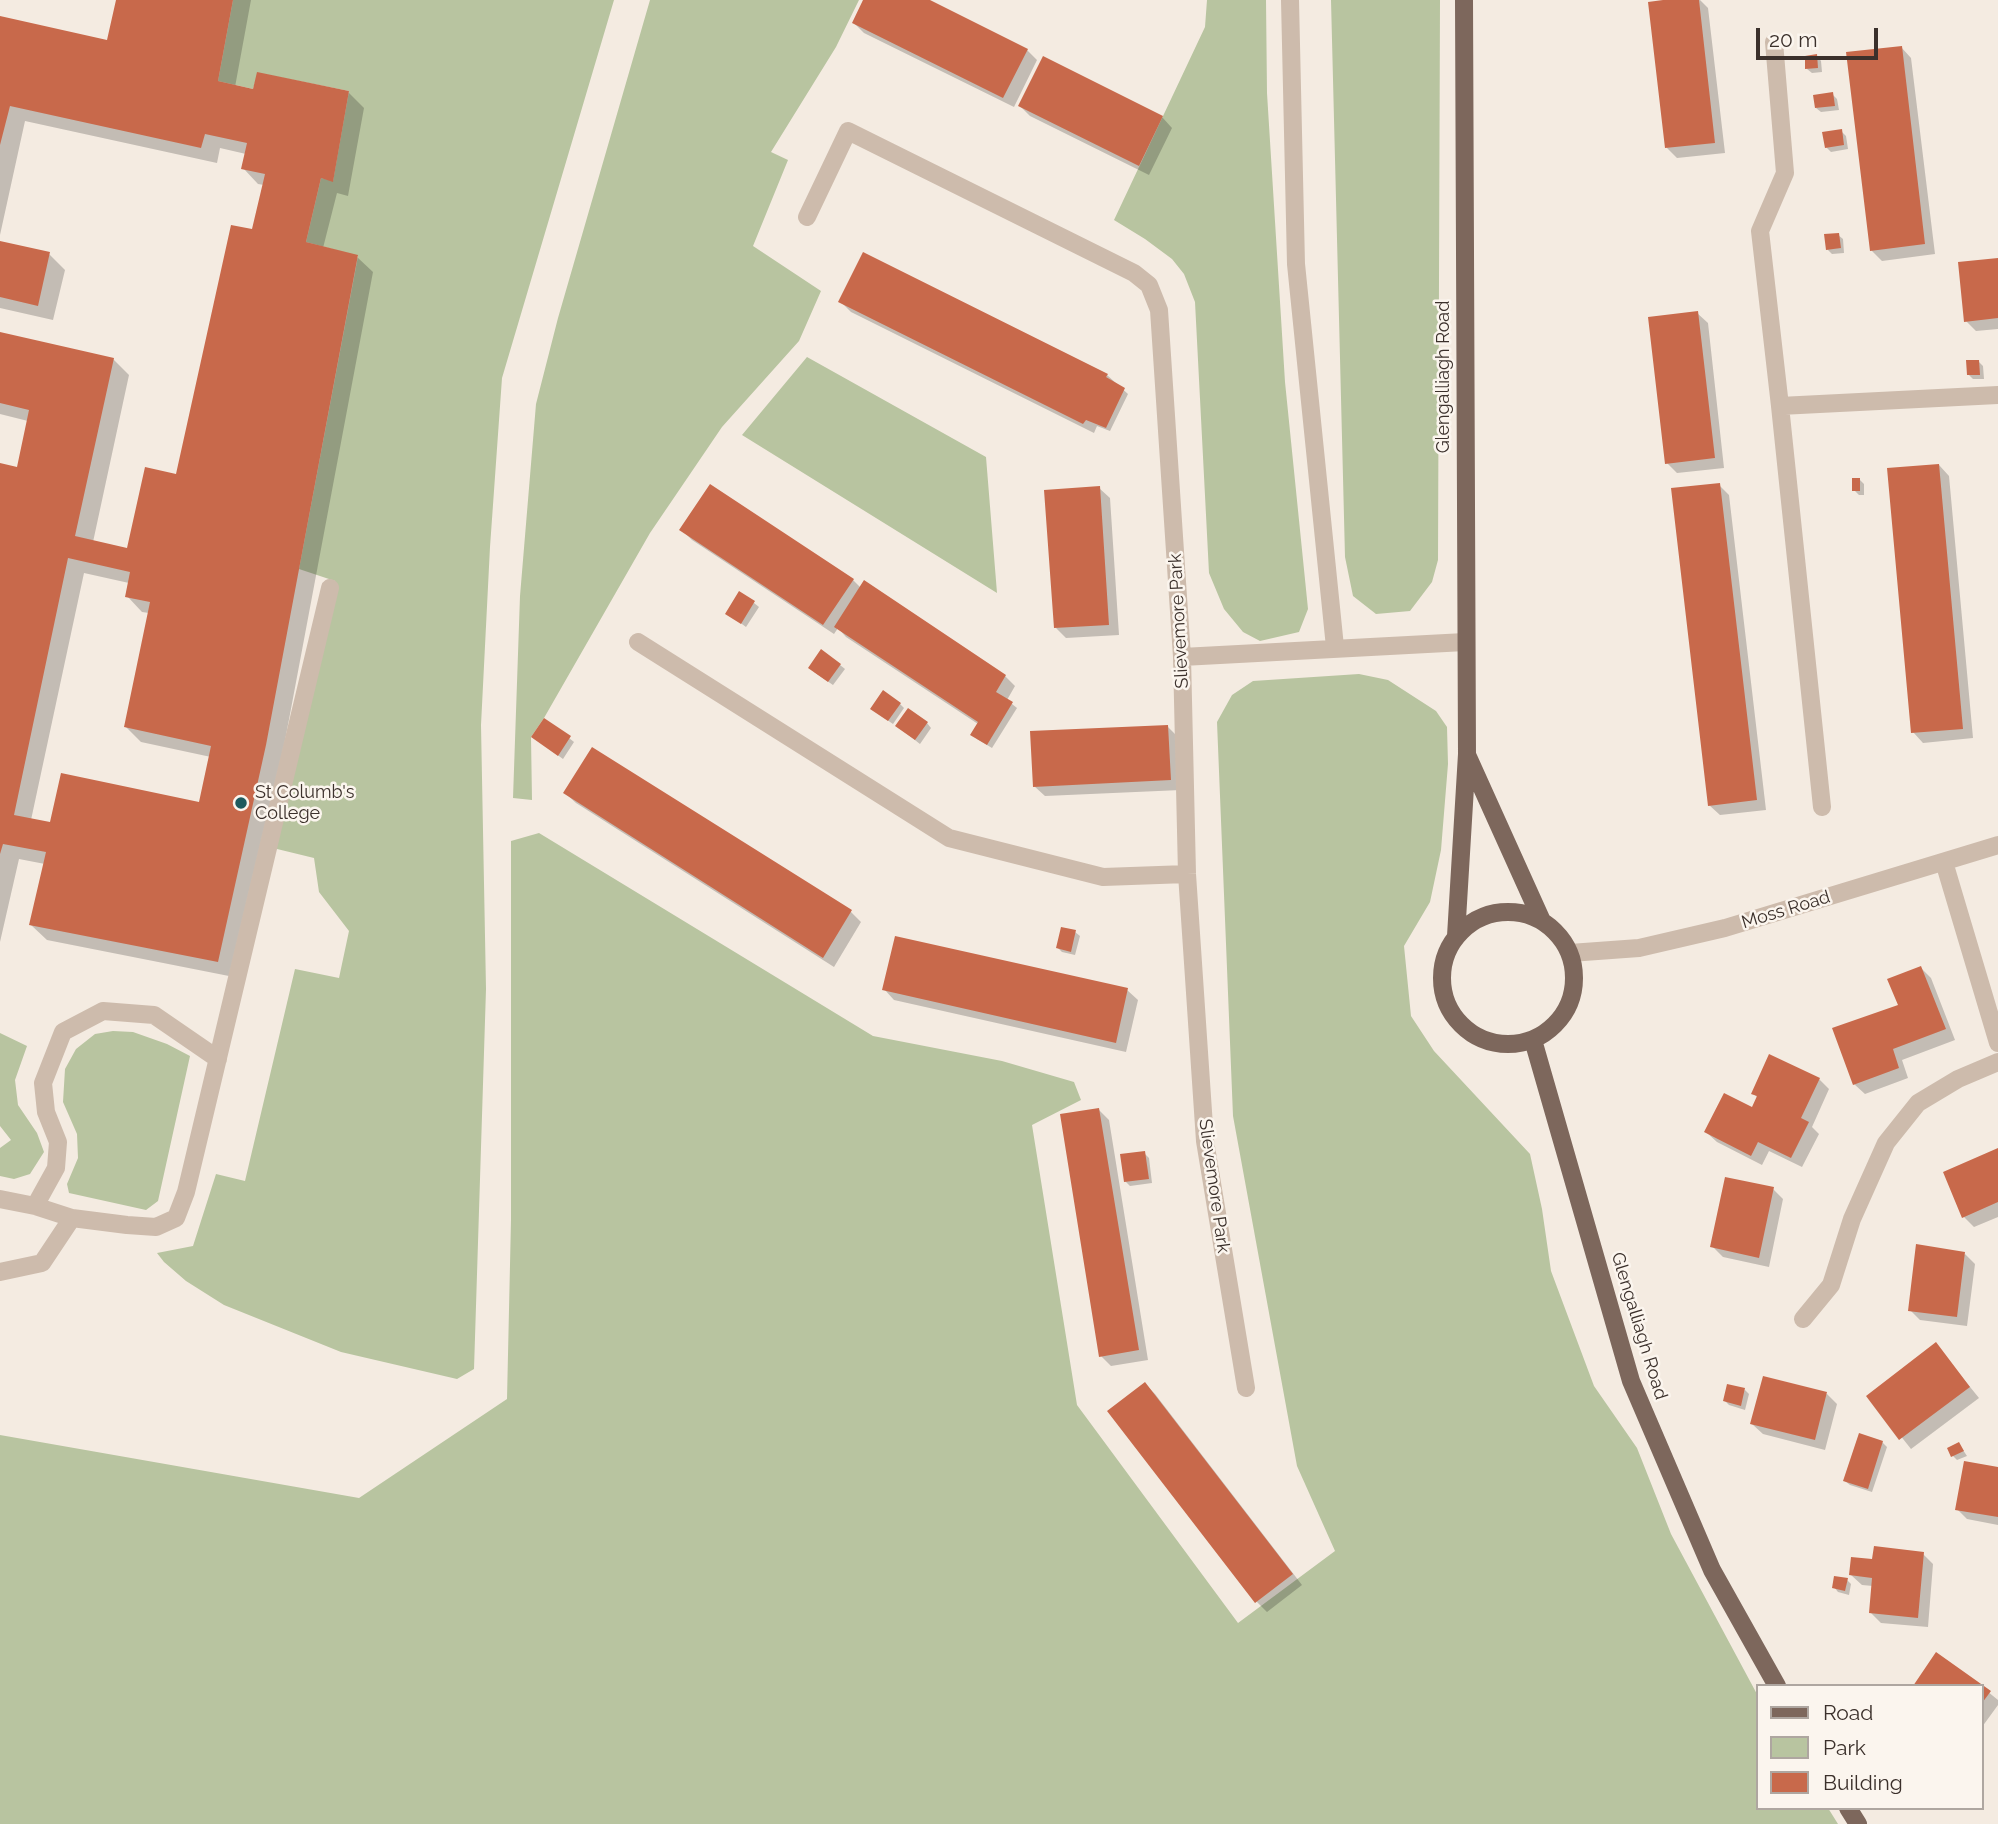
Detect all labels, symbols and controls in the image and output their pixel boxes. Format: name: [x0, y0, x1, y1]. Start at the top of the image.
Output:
scale bar: [1760, 14, 1882, 58]
text: 20 m: [1769, 27, 1817, 52]
street label: Glengalliagh Road: [1433, 301, 1455, 453]
street label: Slievemore Park: [1165, 553, 1193, 689]
place label: St Columb's College: [255, 782, 354, 824]
marker: St Columb's College: [233, 795, 249, 811]
street label: Moss Road: [1739, 886, 1833, 934]
street label: Slievemore Park: [1194, 1118, 1234, 1254]
street label: Glengalliagh Road: [1606, 1250, 1672, 1402]
legend: [1756, 1684, 1984, 1810]
text: Road: [1823, 1700, 1873, 1725]
text: Park: [1823, 1735, 1866, 1760]
text: Building: [1823, 1770, 1903, 1795]

